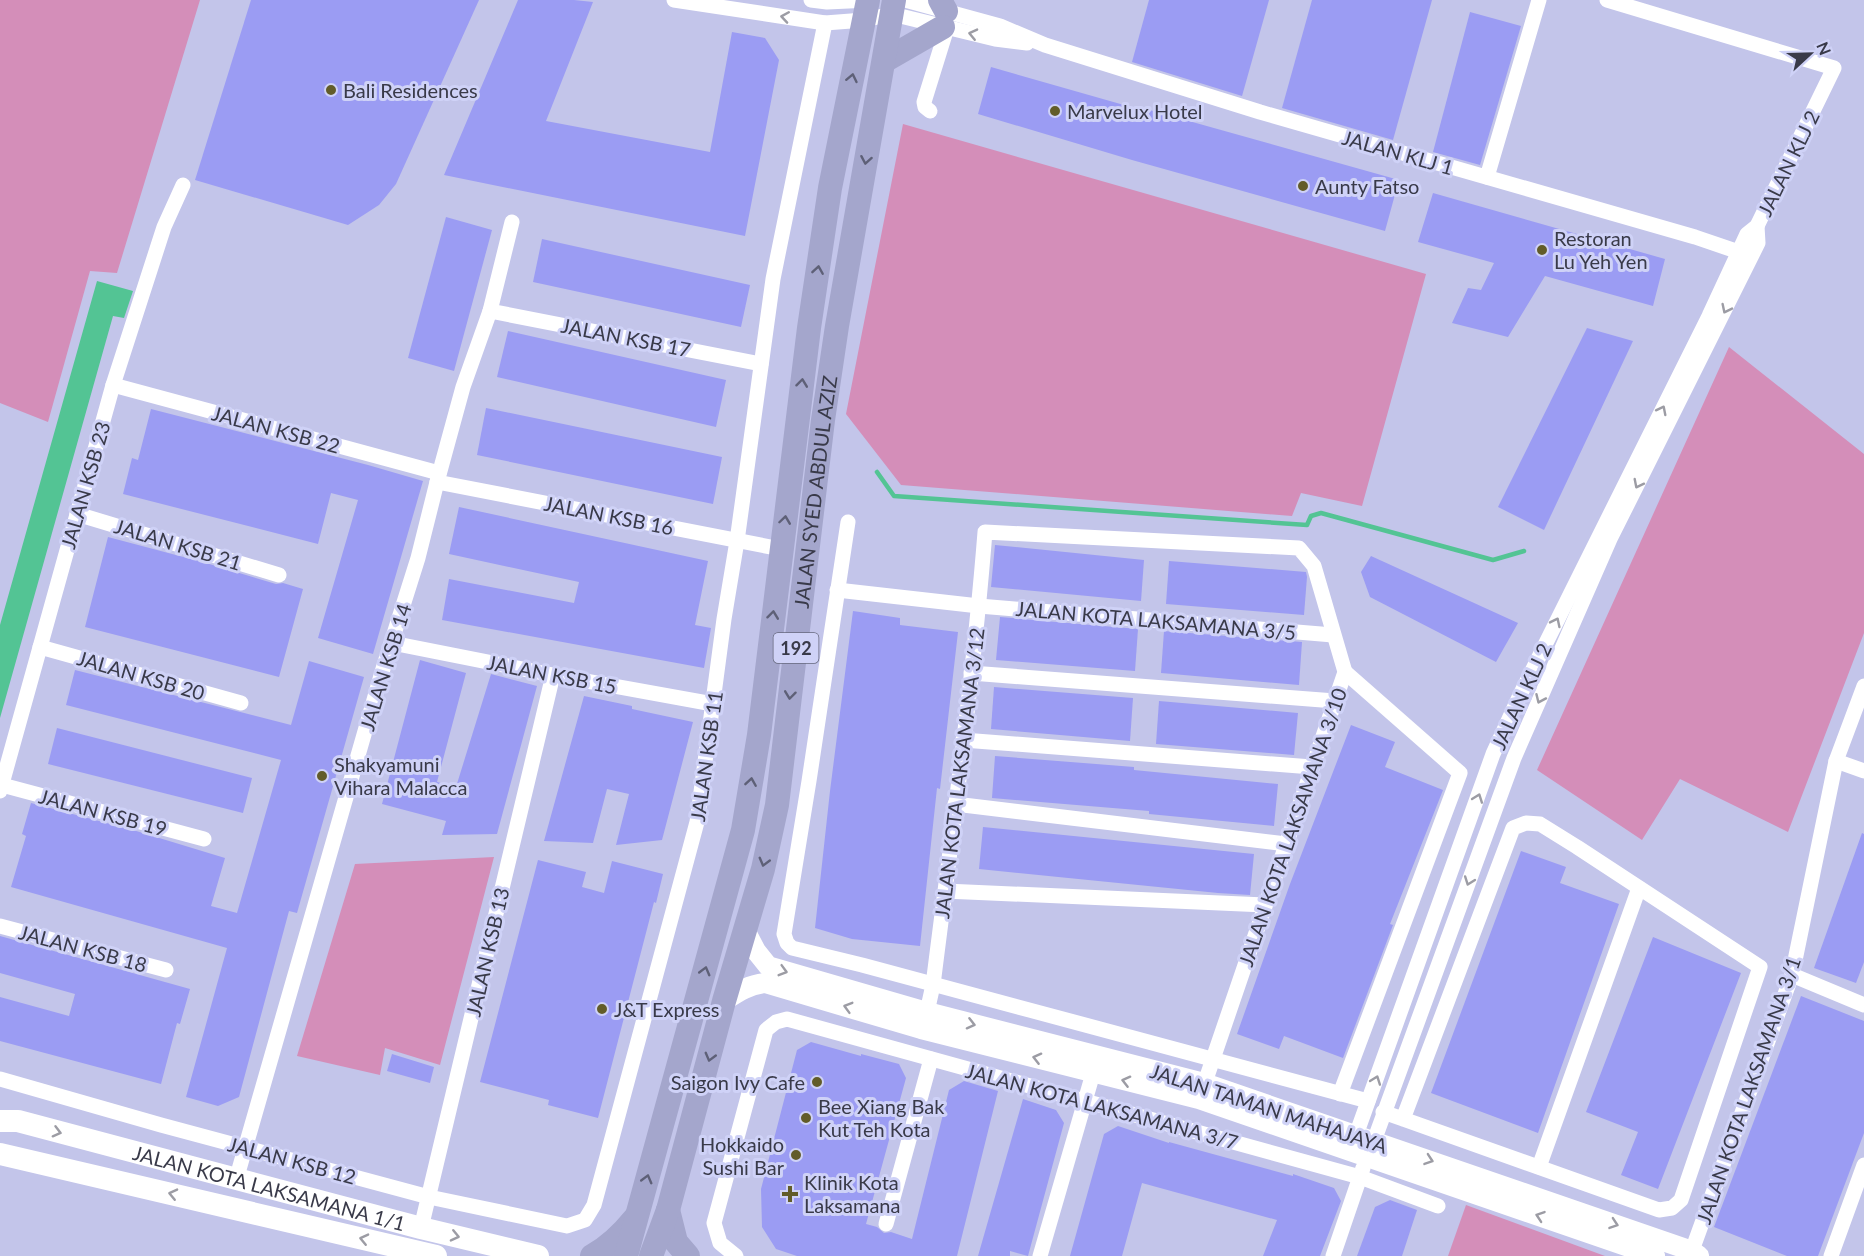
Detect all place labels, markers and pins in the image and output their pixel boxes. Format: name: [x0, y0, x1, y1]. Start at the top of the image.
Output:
place label: Bali Residences: [343, 78, 478, 102]
marker: Bali Residences: [324, 83, 338, 97]
place label: Marvelux Hotel: [1067, 99, 1203, 123]
marker: Marvelux Hotel: [1048, 104, 1062, 118]
place label: Aunty Fatso: [1315, 174, 1419, 198]
marker: Aunty Fatso: [1296, 179, 1310, 193]
place label: Restoran Lu Yeh Yen: [1554, 226, 1648, 273]
marker: Restoran Lu Yeh Yen: [1535, 243, 1549, 257]
place label: Shakyamuni Vihara Malacca: [334, 752, 467, 799]
marker: Shakyamuni Vihara Malacca: [315, 769, 329, 783]
place label: J&T Express: [614, 997, 720, 1021]
marker: J&T Express: [595, 1002, 609, 1016]
place label: Saigon Ivy Cafe: [671, 1070, 805, 1094]
marker: Saigon Ivy Cafe: [810, 1075, 824, 1089]
place label: Bee Xiang Bak Kut Teh Kota: [818, 1094, 945, 1141]
marker: Bee Xiang Bak Kut Teh Kota: [799, 1111, 813, 1125]
place label: Hokkaido Sushi Bar: [700, 1132, 785, 1179]
marker: Hokkaido Sushi Bar: [789, 1148, 803, 1162]
place label: Klinik Kota Laksamana: [804, 1170, 900, 1217]
marker: Klinik Kota Laksamana: [781, 1185, 799, 1203]

